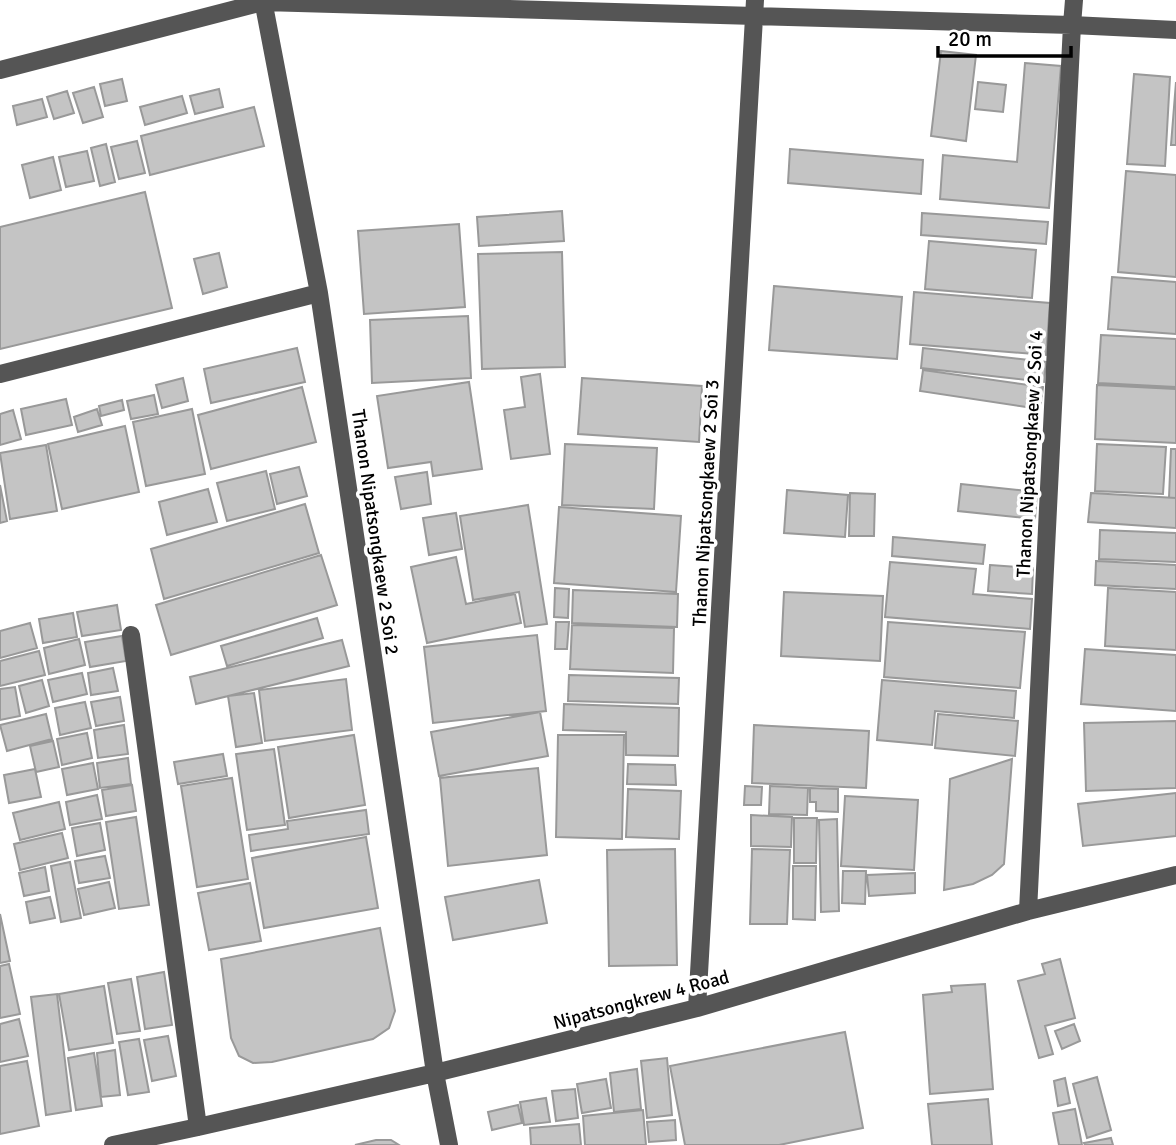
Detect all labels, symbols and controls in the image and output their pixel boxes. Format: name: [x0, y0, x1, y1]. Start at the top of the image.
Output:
scale bar: [938, 14, 1071, 58]
text: 20 m: [948, 26, 992, 52]
street label: Thanon Nipatsongkaew 2 Soi 4: [1012, 330, 1048, 578]
street label: Thanon Nipatsongkaew 2 Soi 3: [688, 379, 724, 627]
street label: Thanon Nipatsongkaew 2 Soi 2: [346, 408, 404, 656]
street label: Nipatsongkrew 4 Road: [551, 965, 732, 1035]

